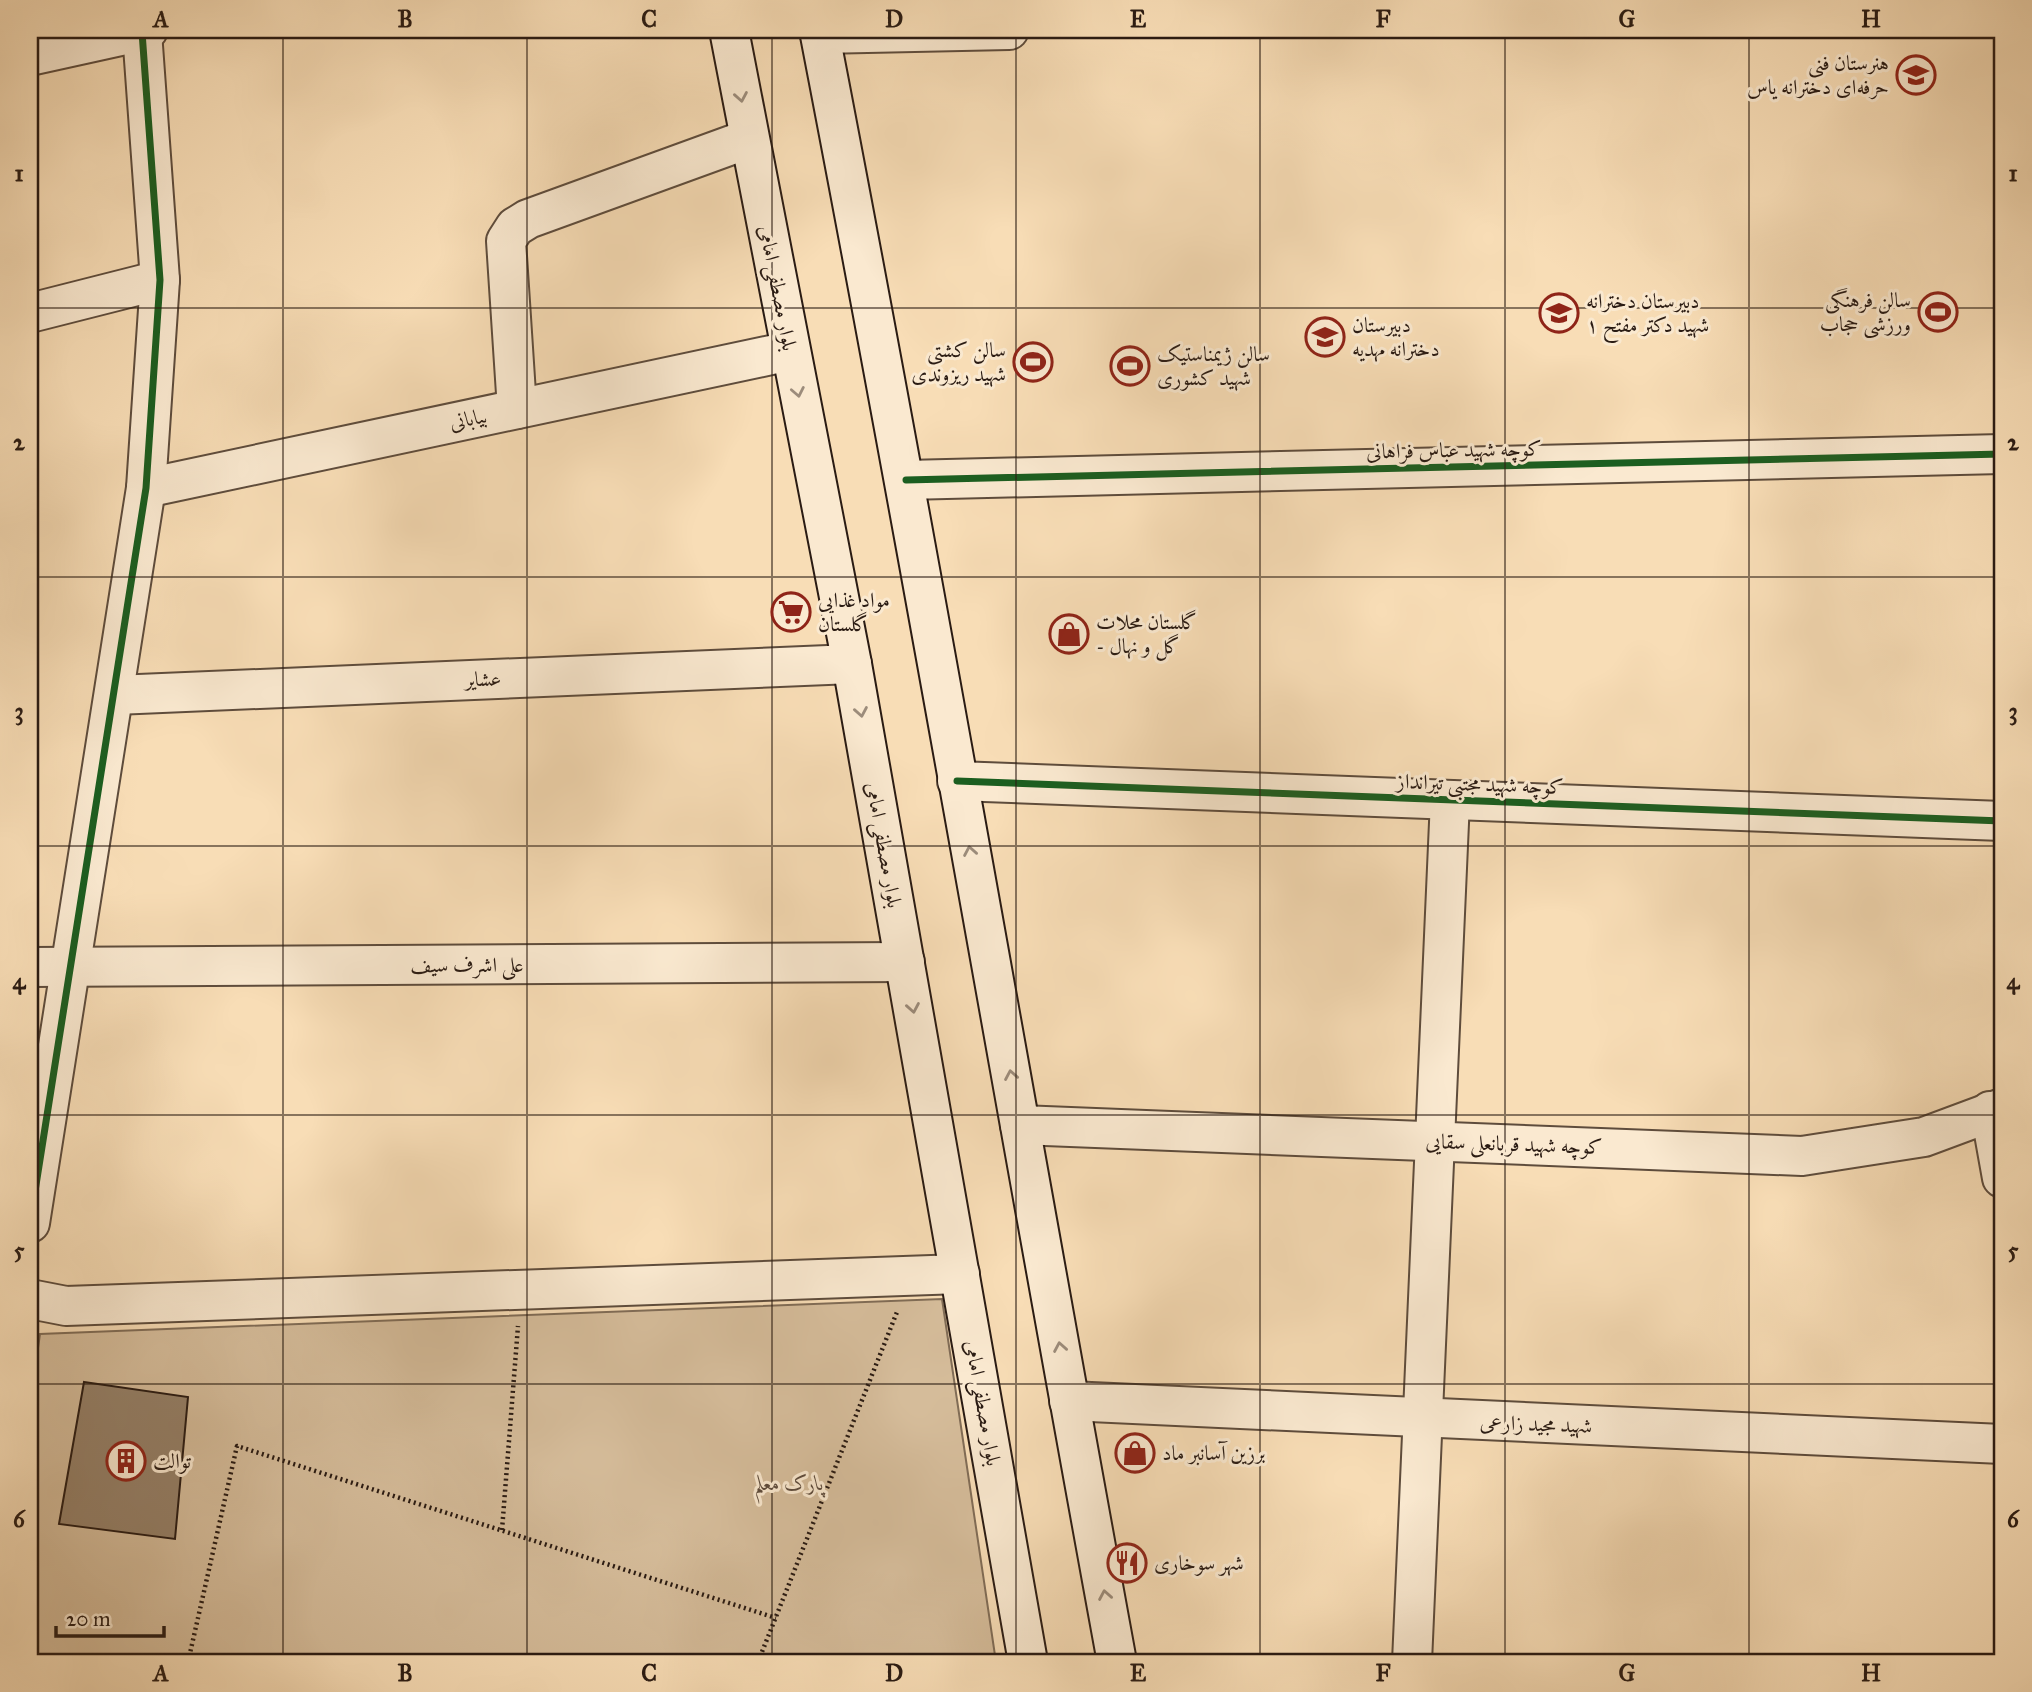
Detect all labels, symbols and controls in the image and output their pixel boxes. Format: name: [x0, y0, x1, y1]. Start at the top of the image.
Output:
text: A: [151, 5, 169, 33]
text: B: [397, 5, 413, 33]
text: C: [641, 5, 657, 33]
text: D: [885, 5, 903, 33]
text: E: [1130, 5, 1147, 33]
text: F: [1375, 5, 1391, 33]
text: G: [1619, 5, 1636, 33]
text: H: [1861, 5, 1881, 33]
place label: هنرستان فنی حرفه‌ای دخترانه یاس: [1747, 50, 1889, 100]
school or university icon: هنرستان فنی حرفه‌ای دخترانه یاس: [1895, 54, 1937, 96]
one-way arrow: [732, 91, 747, 103]
text: 1: [14, 159, 24, 187]
text: 1: [2008, 159, 2018, 187]
street label: بلوار مصطفی امامی: [751, 223, 803, 353]
place label: سالن فرهنگی ورزشی حجاب: [1820, 287, 1911, 339]
place label: دبیرستان دخترانه شهید دکتر مفتح ۱: [1586, 288, 1709, 344]
sports icon: سالن فرهنگی ورزشی حجاب: [1917, 291, 1959, 333]
school or university icon: دبیرستان دخترانه شهید دکتر مفتح ۱: [1538, 292, 1580, 334]
place label: دبیرستان دخترانه مهدیه: [1352, 312, 1440, 363]
school or university icon: دبیرستان دخترانه مهدیه: [1304, 316, 1346, 358]
place label: سالن کشتی شهید ریزوندی: [911, 337, 1006, 388]
sports icon: سالن کشتی شهید ریزوندی: [1012, 341, 1054, 383]
place label: سالن ژیمناستیک شهید کشوری: [1157, 341, 1270, 392]
sports icon: سالن ژیمناستیک شهید کشوری: [1109, 345, 1151, 387]
one-way arrow: [790, 386, 805, 398]
street label: بیابانی: [447, 402, 489, 436]
text: 2: [13, 428, 25, 456]
text: 2: [2007, 428, 2019, 456]
street label: کوچه شهید عباس فراهانی: [1366, 435, 1542, 466]
place label: مواد غذایی گلستان: [818, 587, 890, 637]
supermarket icon: مواد غذایی گلستان: [770, 591, 812, 633]
place label: گلستان محلات - گل و نهال: [1096, 609, 1197, 661]
shop icon: گلستان محلات - گل و نهال: [1048, 613, 1090, 655]
street label: عشایر: [462, 665, 502, 693]
text: 3: [14, 697, 24, 726]
text: 3: [2008, 697, 2018, 726]
one-way arrow: [853, 706, 868, 718]
street label: کوچه شهید مجتبی تیرانداز: [1394, 768, 1564, 804]
street label: بلوار مصطفی امامی: [858, 780, 908, 910]
one-way arrow: [963, 845, 978, 857]
street label: علی اشرف سیف: [410, 952, 524, 981]
text: 4: [13, 967, 27, 995]
text: 4: [2007, 967, 2021, 995]
one-way arrow: [905, 1002, 920, 1014]
one-way arrow: [1004, 1069, 1019, 1081]
street label: کوچه شهید قربانعلی سقایی: [1425, 1128, 1603, 1163]
text: 5: [14, 1236, 25, 1264]
text: 5: [2008, 1236, 2019, 1264]
street label: بلوار مصطفی امامی: [957, 1338, 1007, 1468]
one-way arrow: [1053, 1341, 1068, 1353]
street label: شهید مجید زارعی: [1479, 1409, 1593, 1440]
shop icon: برزین آسانبر ماد: [1114, 1432, 1156, 1474]
building icon: توالت: [105, 1440, 147, 1482]
place label: برزین آسانبر ماد: [1162, 1440, 1266, 1466]
place label: توالت: [153, 1448, 192, 1474]
park label: پارک معلم: [754, 1470, 826, 1504]
text: 6: [13, 1505, 26, 1533]
text: 6: [2007, 1505, 2020, 1533]
restaurant icon: شهر سوخاری: [1106, 1542, 1148, 1584]
place label: شهر سوخاری: [1154, 1550, 1244, 1577]
one-way arrow: [1098, 1589, 1113, 1601]
scale bar: [56, 1594, 164, 1638]
text: 20 m: [66, 1606, 111, 1632]
text: A: [151, 1659, 169, 1687]
text: B: [397, 1659, 413, 1687]
text: C: [641, 1659, 657, 1687]
text: D: [885, 1659, 903, 1687]
text: E: [1130, 1659, 1147, 1687]
text: F: [1375, 1659, 1391, 1687]
text: G: [1619, 1659, 1636, 1687]
text: H: [1861, 1659, 1881, 1687]

